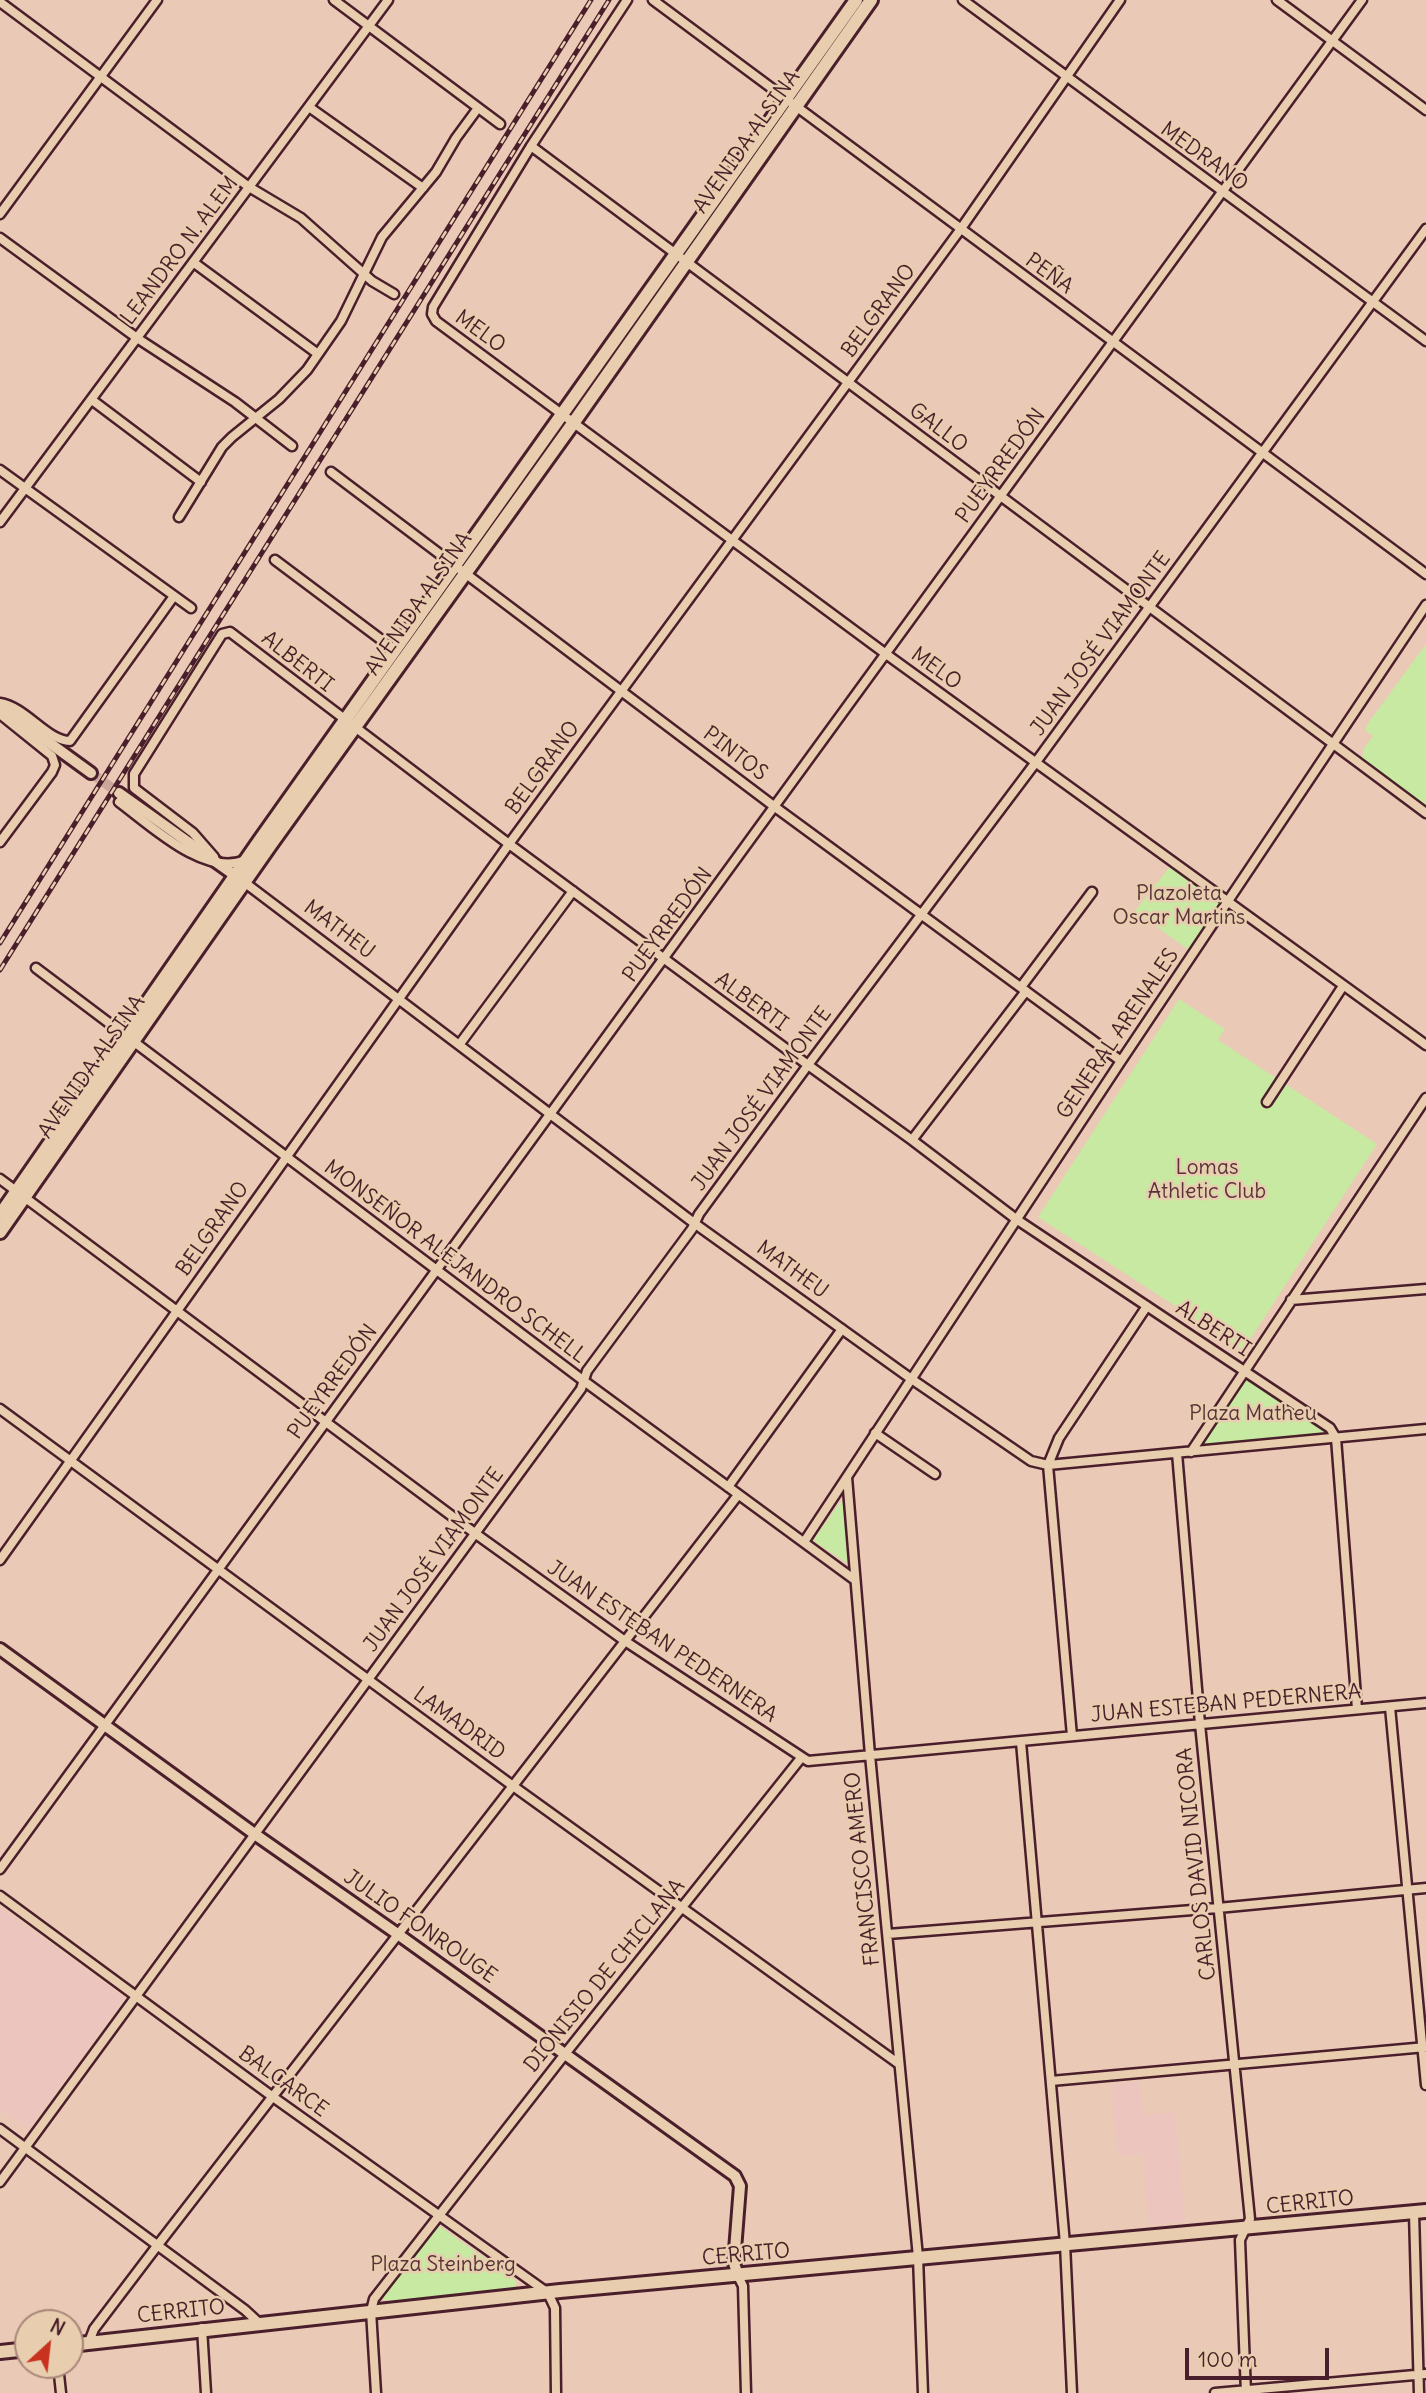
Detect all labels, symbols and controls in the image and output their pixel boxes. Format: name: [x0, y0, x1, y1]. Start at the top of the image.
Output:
street label: AVENIDA ALSINA: [688, 66, 806, 218]
street label: MEDRANO: [1155, 117, 1253, 197]
street label: LEANDRO N. ALEM: [116, 172, 244, 330]
street label: PEÑA: [1020, 248, 1078, 300]
street label: BELGRANO: [837, 259, 921, 363]
street label: MELO: [450, 305, 510, 359]
street label: GALLO: [904, 398, 972, 458]
street label: PUEYRREDÓN: [951, 404, 1051, 528]
street label: AVENIDA ALSINA: [360, 528, 478, 680]
street label: JUAN JOSÉ VIAMONTE: [1026, 547, 1176, 741]
street label: ALBERTI: [256, 626, 338, 698]
street label: MELO: [906, 642, 966, 696]
street label: BELGRANO: [501, 716, 585, 820]
street label: PINTOS: [698, 722, 772, 786]
street label: PUEYRREDÓN: [618, 863, 718, 987]
park label: Plazoleta Oscar Martins: [1113, 881, 1245, 931]
street label: MATHEU: [299, 895, 379, 965]
street label: GENERAL ARENALES: [1052, 944, 1184, 1124]
street label: ALBERTI: [710, 967, 792, 1037]
street label: AVENIDA ALSINA: [33, 991, 151, 1143]
street label: JUAN JOSÉ VIAMONTE: [687, 1002, 837, 1196]
street label: MONSEÑOR ALEJANDRO SCHELL: [319, 1155, 591, 1369]
park label: Lomas Athletic Club: [1148, 1155, 1266, 1205]
street label: BELGRANO: [171, 1177, 255, 1281]
street label: MATHEU: [751, 1236, 833, 1304]
street label: ALBERTI: [1171, 1296, 1255, 1362]
street label: PUEYRREDÓN: [283, 1320, 383, 1444]
park label: Plaza Matheu: [1189, 1401, 1317, 1427]
street label: JUAN JOSÉ VIAMONTE: [359, 1463, 509, 1657]
street label: JUAN ESTEBAN PEDERNERA: [542, 1556, 782, 1728]
street label: JUAN ESTEBAN PEDERNERA: [1090, 1680, 1362, 1728]
street label: LAMADRID: [408, 1682, 510, 1766]
street label: CARLOS DAVID NICORA: [1172, 1746, 1222, 1982]
street label: FRANCISCO AMERO: [840, 1771, 886, 1967]
street label: JULIO FONROUGE: [339, 1865, 501, 1989]
street label: DIONISIO DE CHICLANA: [519, 1874, 691, 2078]
street label: BALCARCE: [233, 2041, 333, 2123]
street label: CERRITO: [1265, 2186, 1355, 2220]
street label: CERRITO: [701, 2239, 791, 2271]
park label: Plaza Steinberg: [370, 2252, 516, 2278]
street label: CERRITO: [136, 2295, 226, 2329]
north arrow: [14, 2309, 84, 2379]
text: N: [46, 2313, 69, 2341]
scale bar: [1188, 2334, 1332, 2378]
text: 100 m: [1198, 2346, 1257, 2373]

